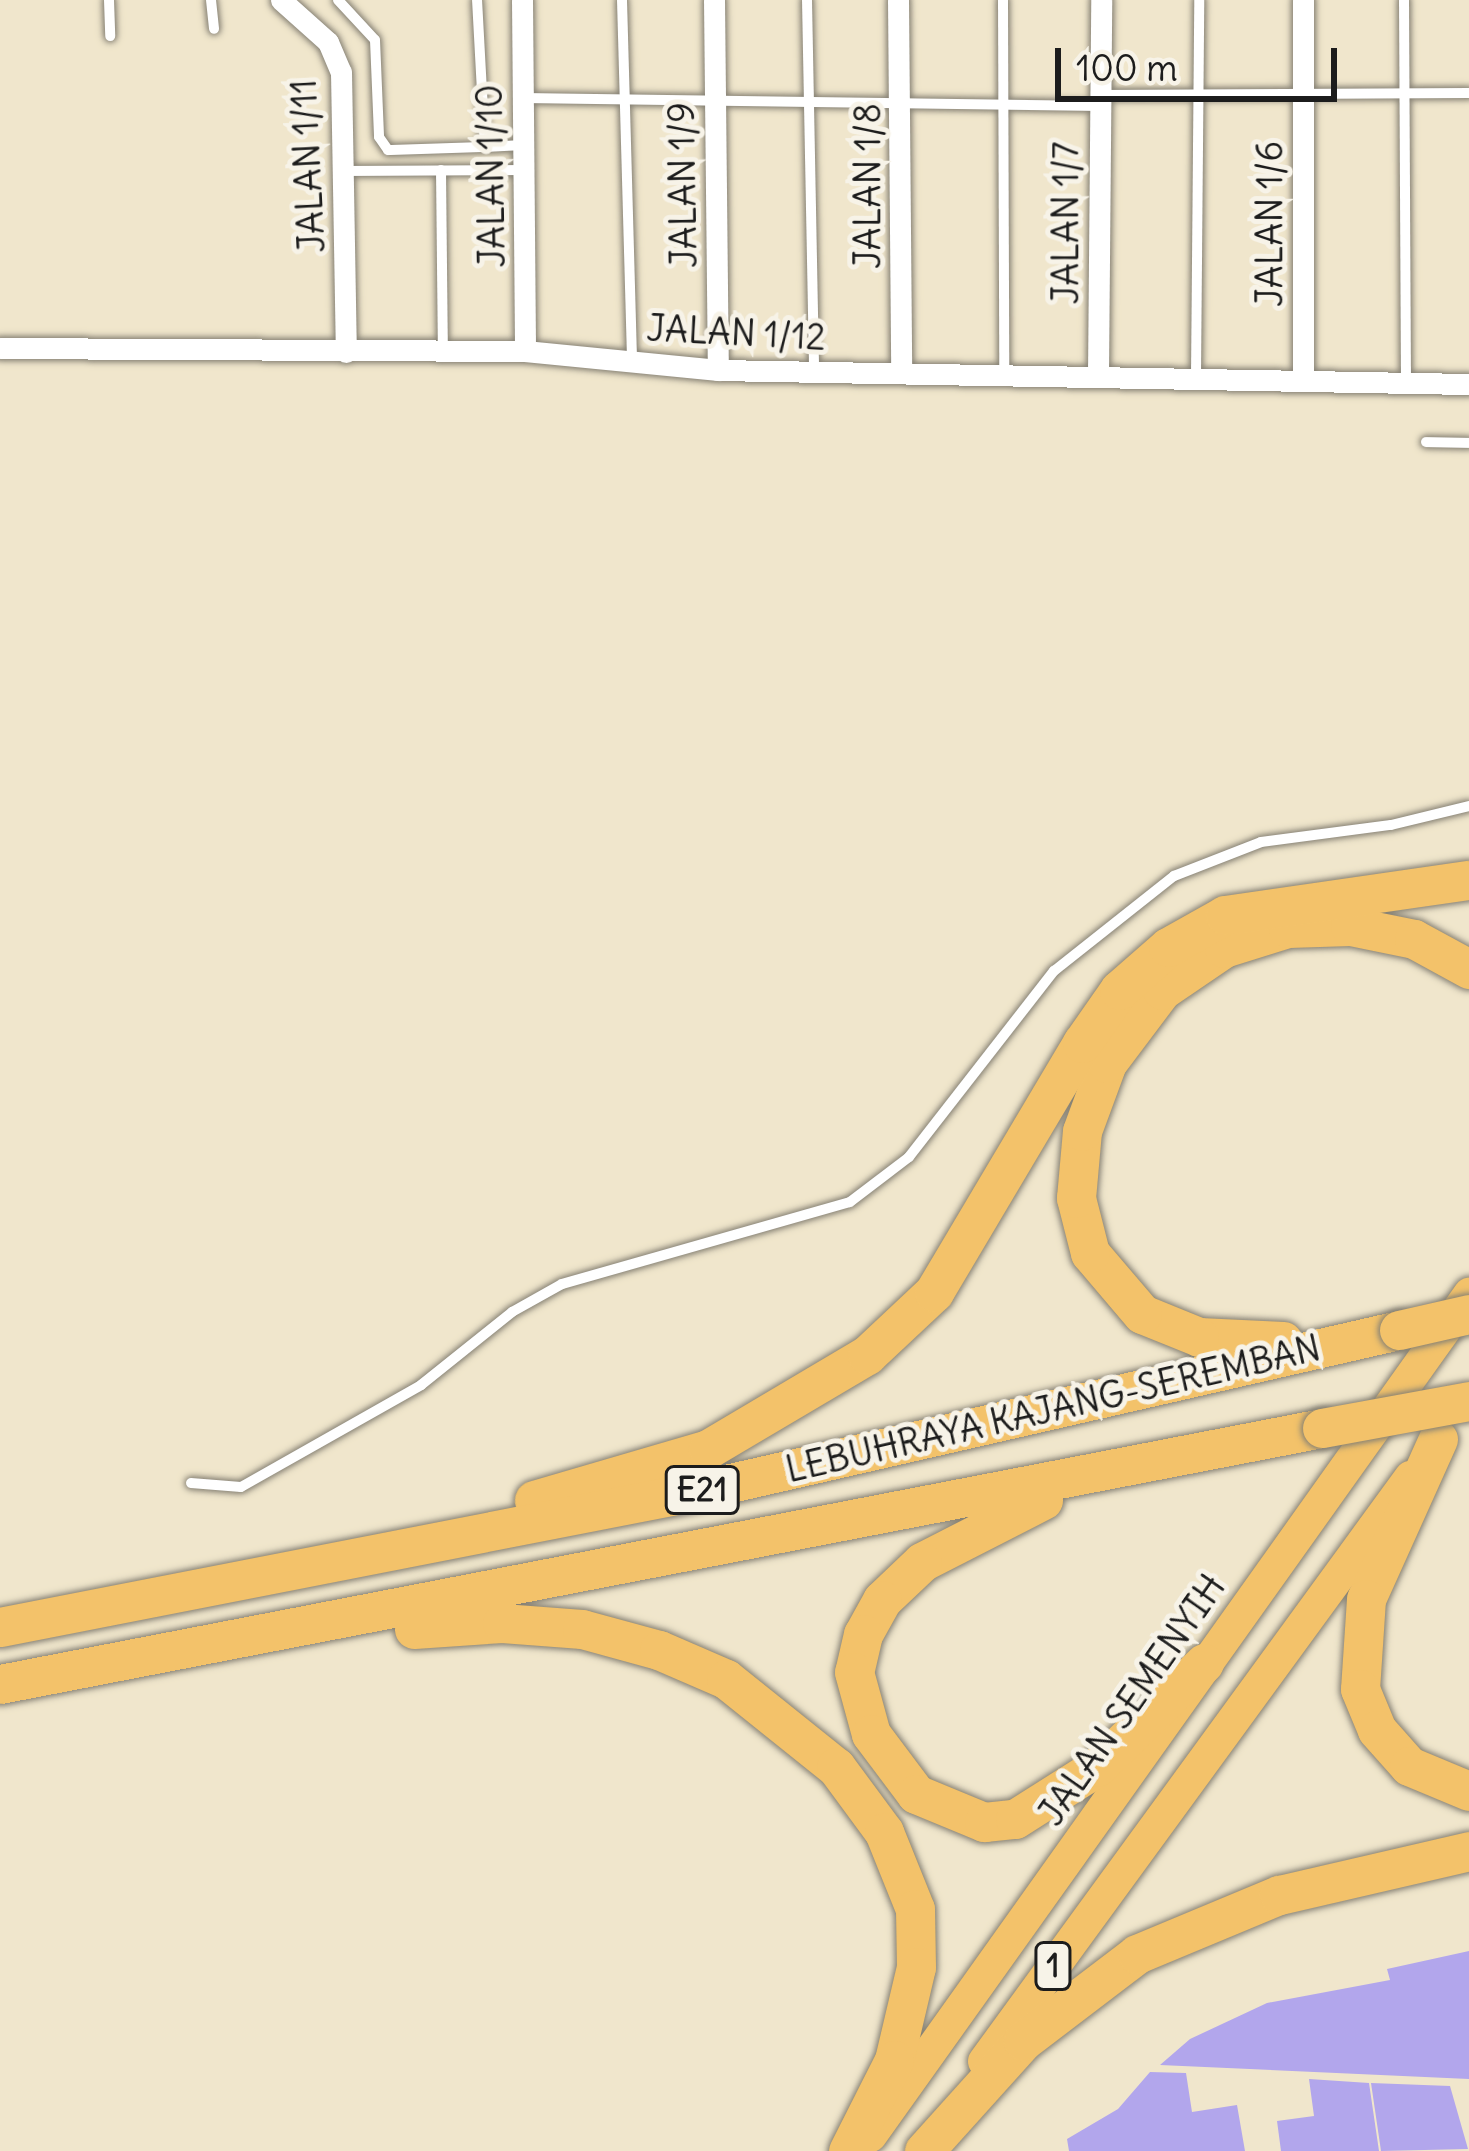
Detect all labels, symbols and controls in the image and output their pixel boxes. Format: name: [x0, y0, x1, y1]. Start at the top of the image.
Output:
scale bar: [1061, 24, 1343, 98]
text: 100 m: [1076, 46, 1178, 91]
street label: JALAN 1/11: [282, 78, 334, 254]
street label: JALAN 1/10: [468, 84, 514, 268]
street label: JALAN 1/9: [660, 102, 706, 268]
street label: JALAN 1/8: [846, 103, 890, 269]
street label: JALAN 1/6: [1248, 141, 1292, 307]
street label: JALAN 1/7: [1044, 142, 1088, 304]
street label: JALAN 1/12: [645, 307, 827, 359]
street label: LEBUHRAYA KAJANG-SEREMBAN: [782, 1326, 1324, 1492]
road number: E21: [663, 1463, 741, 1517]
street label: JALAN SEMENYIH: [1029, 1566, 1235, 1834]
road number: 1: [1032, 1939, 1074, 1993]

